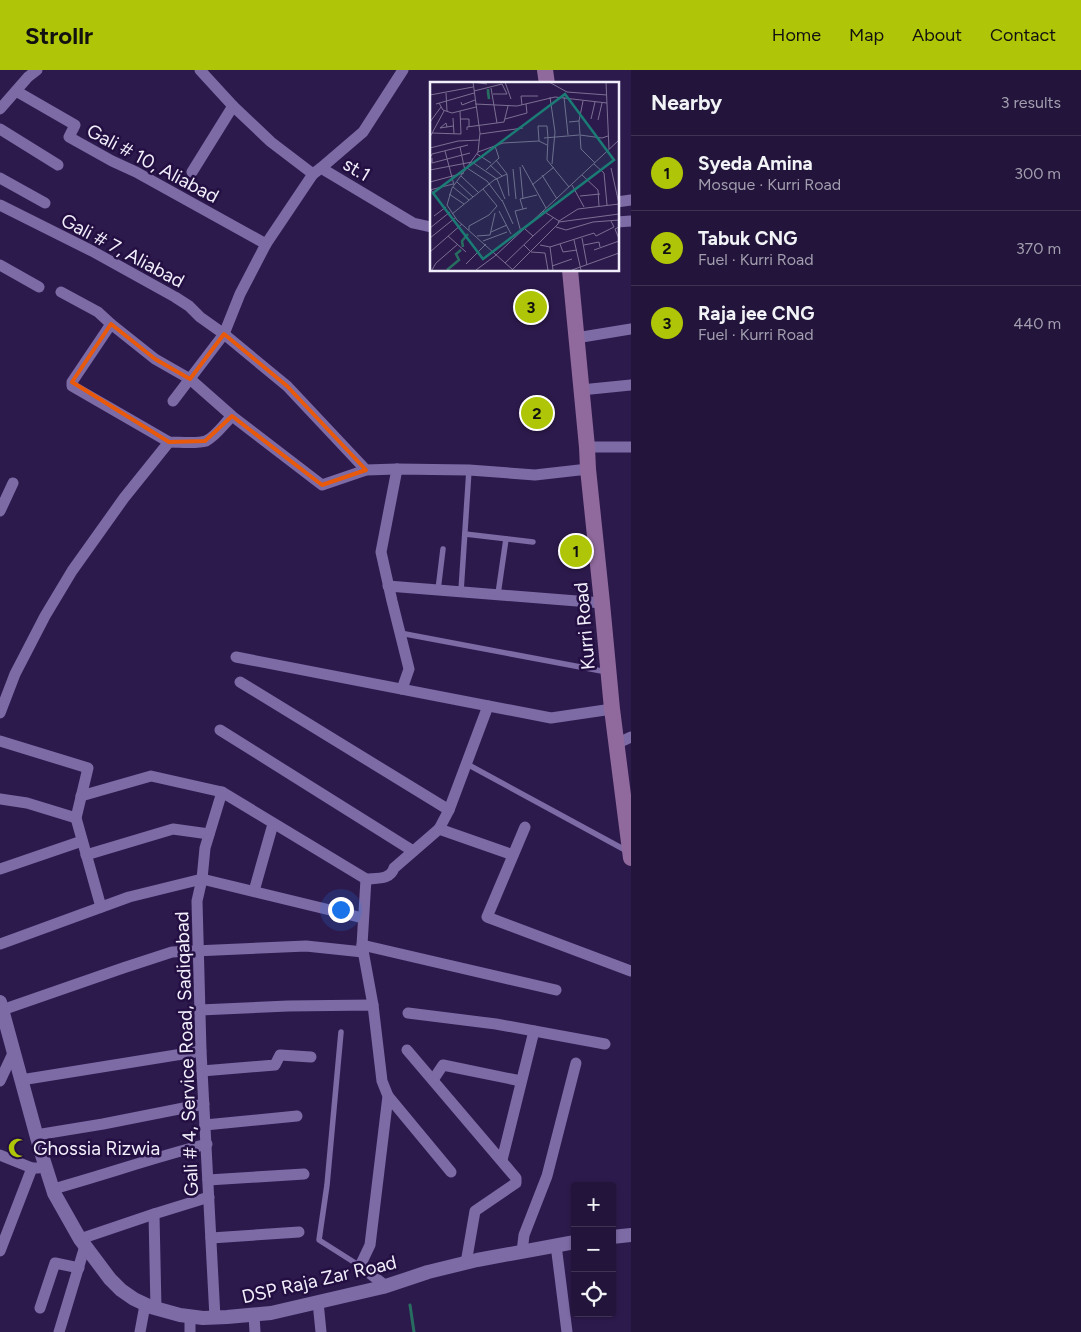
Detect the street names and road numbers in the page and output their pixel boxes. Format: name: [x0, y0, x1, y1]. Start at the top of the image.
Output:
street label: Gali # 10, Aliabad: [83, 119, 223, 208]
street label: st.1: [339, 152, 375, 186]
street label: Gali # 7, Aliabad: [57, 208, 188, 293]
street label: Kurri Road: [569, 581, 600, 671]
street label: Gali # 4, Service Road, Sadiqabad: [170, 911, 203, 1197]
street label: DSP Raja Zar Road: [239, 1250, 399, 1308]

